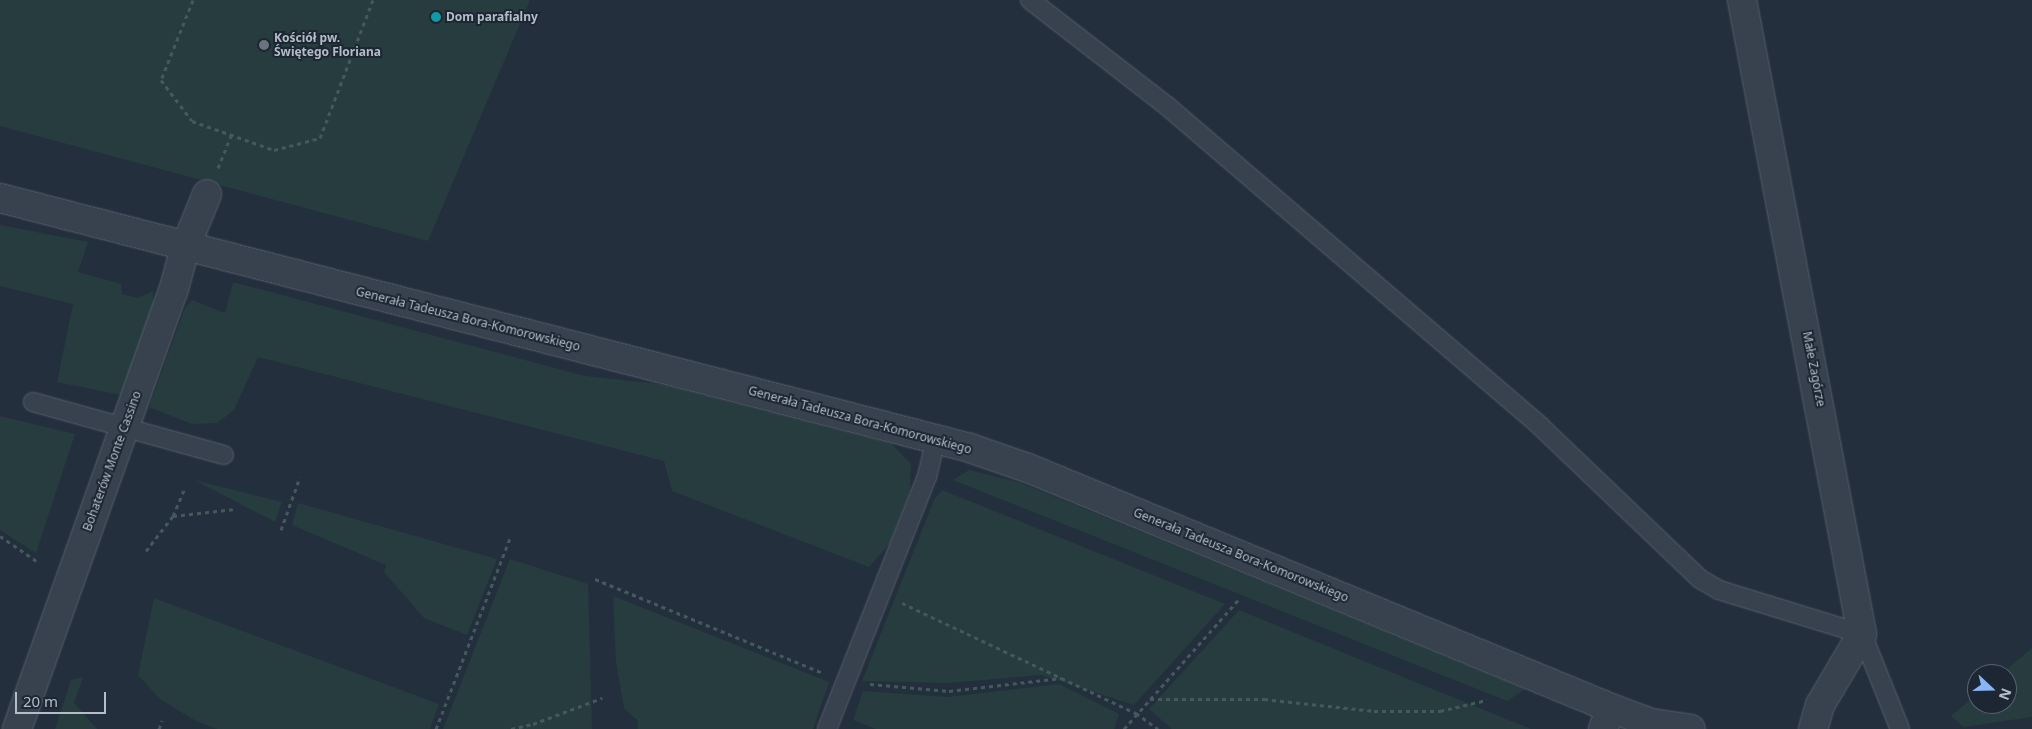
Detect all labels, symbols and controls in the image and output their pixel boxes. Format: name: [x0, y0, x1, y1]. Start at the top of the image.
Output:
place label: Dom parafialny: [446, 10, 538, 24]
marker: Dom parafialny: [430, 11, 442, 23]
place label: Kościół pw. Świętego Floriana: [274, 31, 381, 59]
marker: Kościół pw. Świętego Floriana: [258, 39, 270, 51]
street label: Generała Tadeusza Bora-Komorowskiego: [354, 284, 582, 354]
street label: Małe Zagórze: [1800, 330, 1828, 408]
street label: Generała Tadeusza Bora-Komorowskiego: [747, 383, 973, 457]
street label: Bohaterów Monte Cassino: [80, 389, 144, 533]
street label: Generała Tadeusza Bora-Komorowskiego: [1131, 505, 1351, 605]
north arrow: [1967, 664, 2017, 714]
scale bar: [18, 682, 109, 714]
text: N: [1995, 685, 2016, 703]
text: 20 m: [23, 691, 58, 711]

